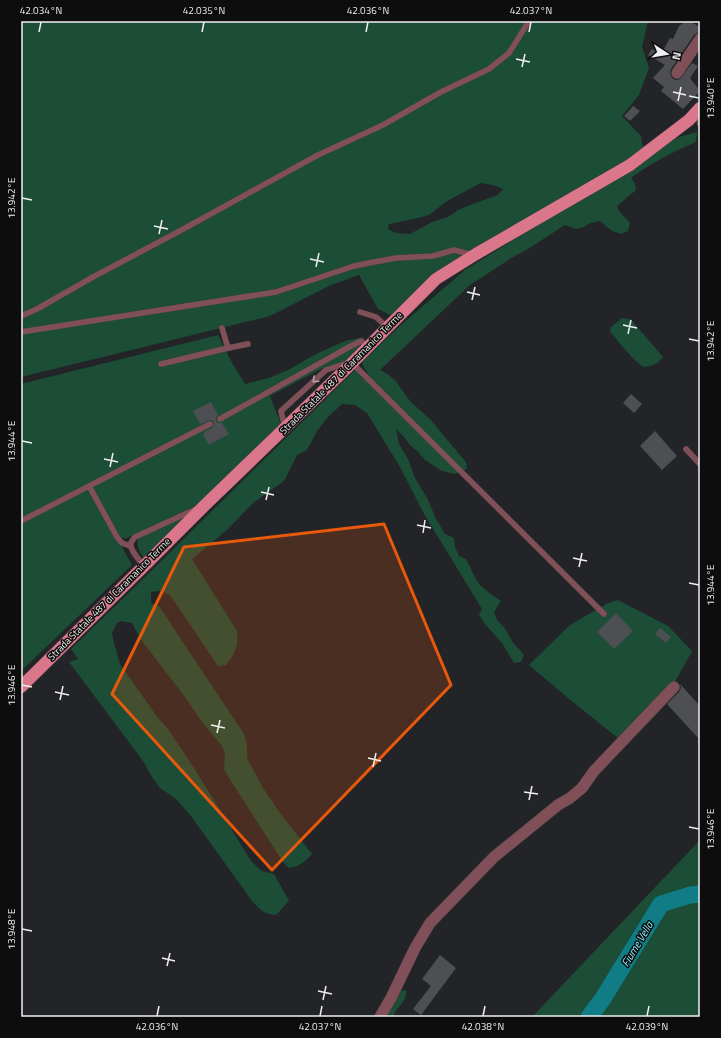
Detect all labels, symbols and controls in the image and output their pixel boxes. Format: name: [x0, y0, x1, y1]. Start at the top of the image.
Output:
text: 42.034°N: [20, 3, 62, 18]
text: 42.035°N: [183, 3, 225, 18]
text: 42.036°N: [347, 3, 389, 18]
text: 42.037°N: [510, 3, 552, 18]
north arrow: [647, 34, 687, 74]
text: N: [668, 51, 685, 61]
text: 13.940°E: [703, 77, 718, 119]
text: 13.942°E: [4, 177, 19, 219]
street label: Strada Statale 487 di Caramanico Terme: [276, 308, 406, 438]
text: 13.942°E: [703, 320, 718, 362]
one-way arrow: [312, 375, 320, 383]
text: 13.944°E: [4, 420, 19, 462]
street label: Strada Statale 487 di Caramanico Terme: [44, 534, 174, 664]
text: 13.944°E: [703, 564, 718, 606]
text: 13.946°E: [4, 664, 19, 706]
text: 13.946°E: [703, 808, 718, 850]
text: 13.948°E: [4, 908, 19, 950]
water label: Fiume Vella: [617, 918, 657, 970]
text: 42.036°N: [136, 1019, 178, 1034]
text: 42.037°N: [299, 1019, 341, 1034]
text: 42.038°N: [462, 1019, 504, 1034]
text: 42.039°N: [626, 1019, 668, 1034]

